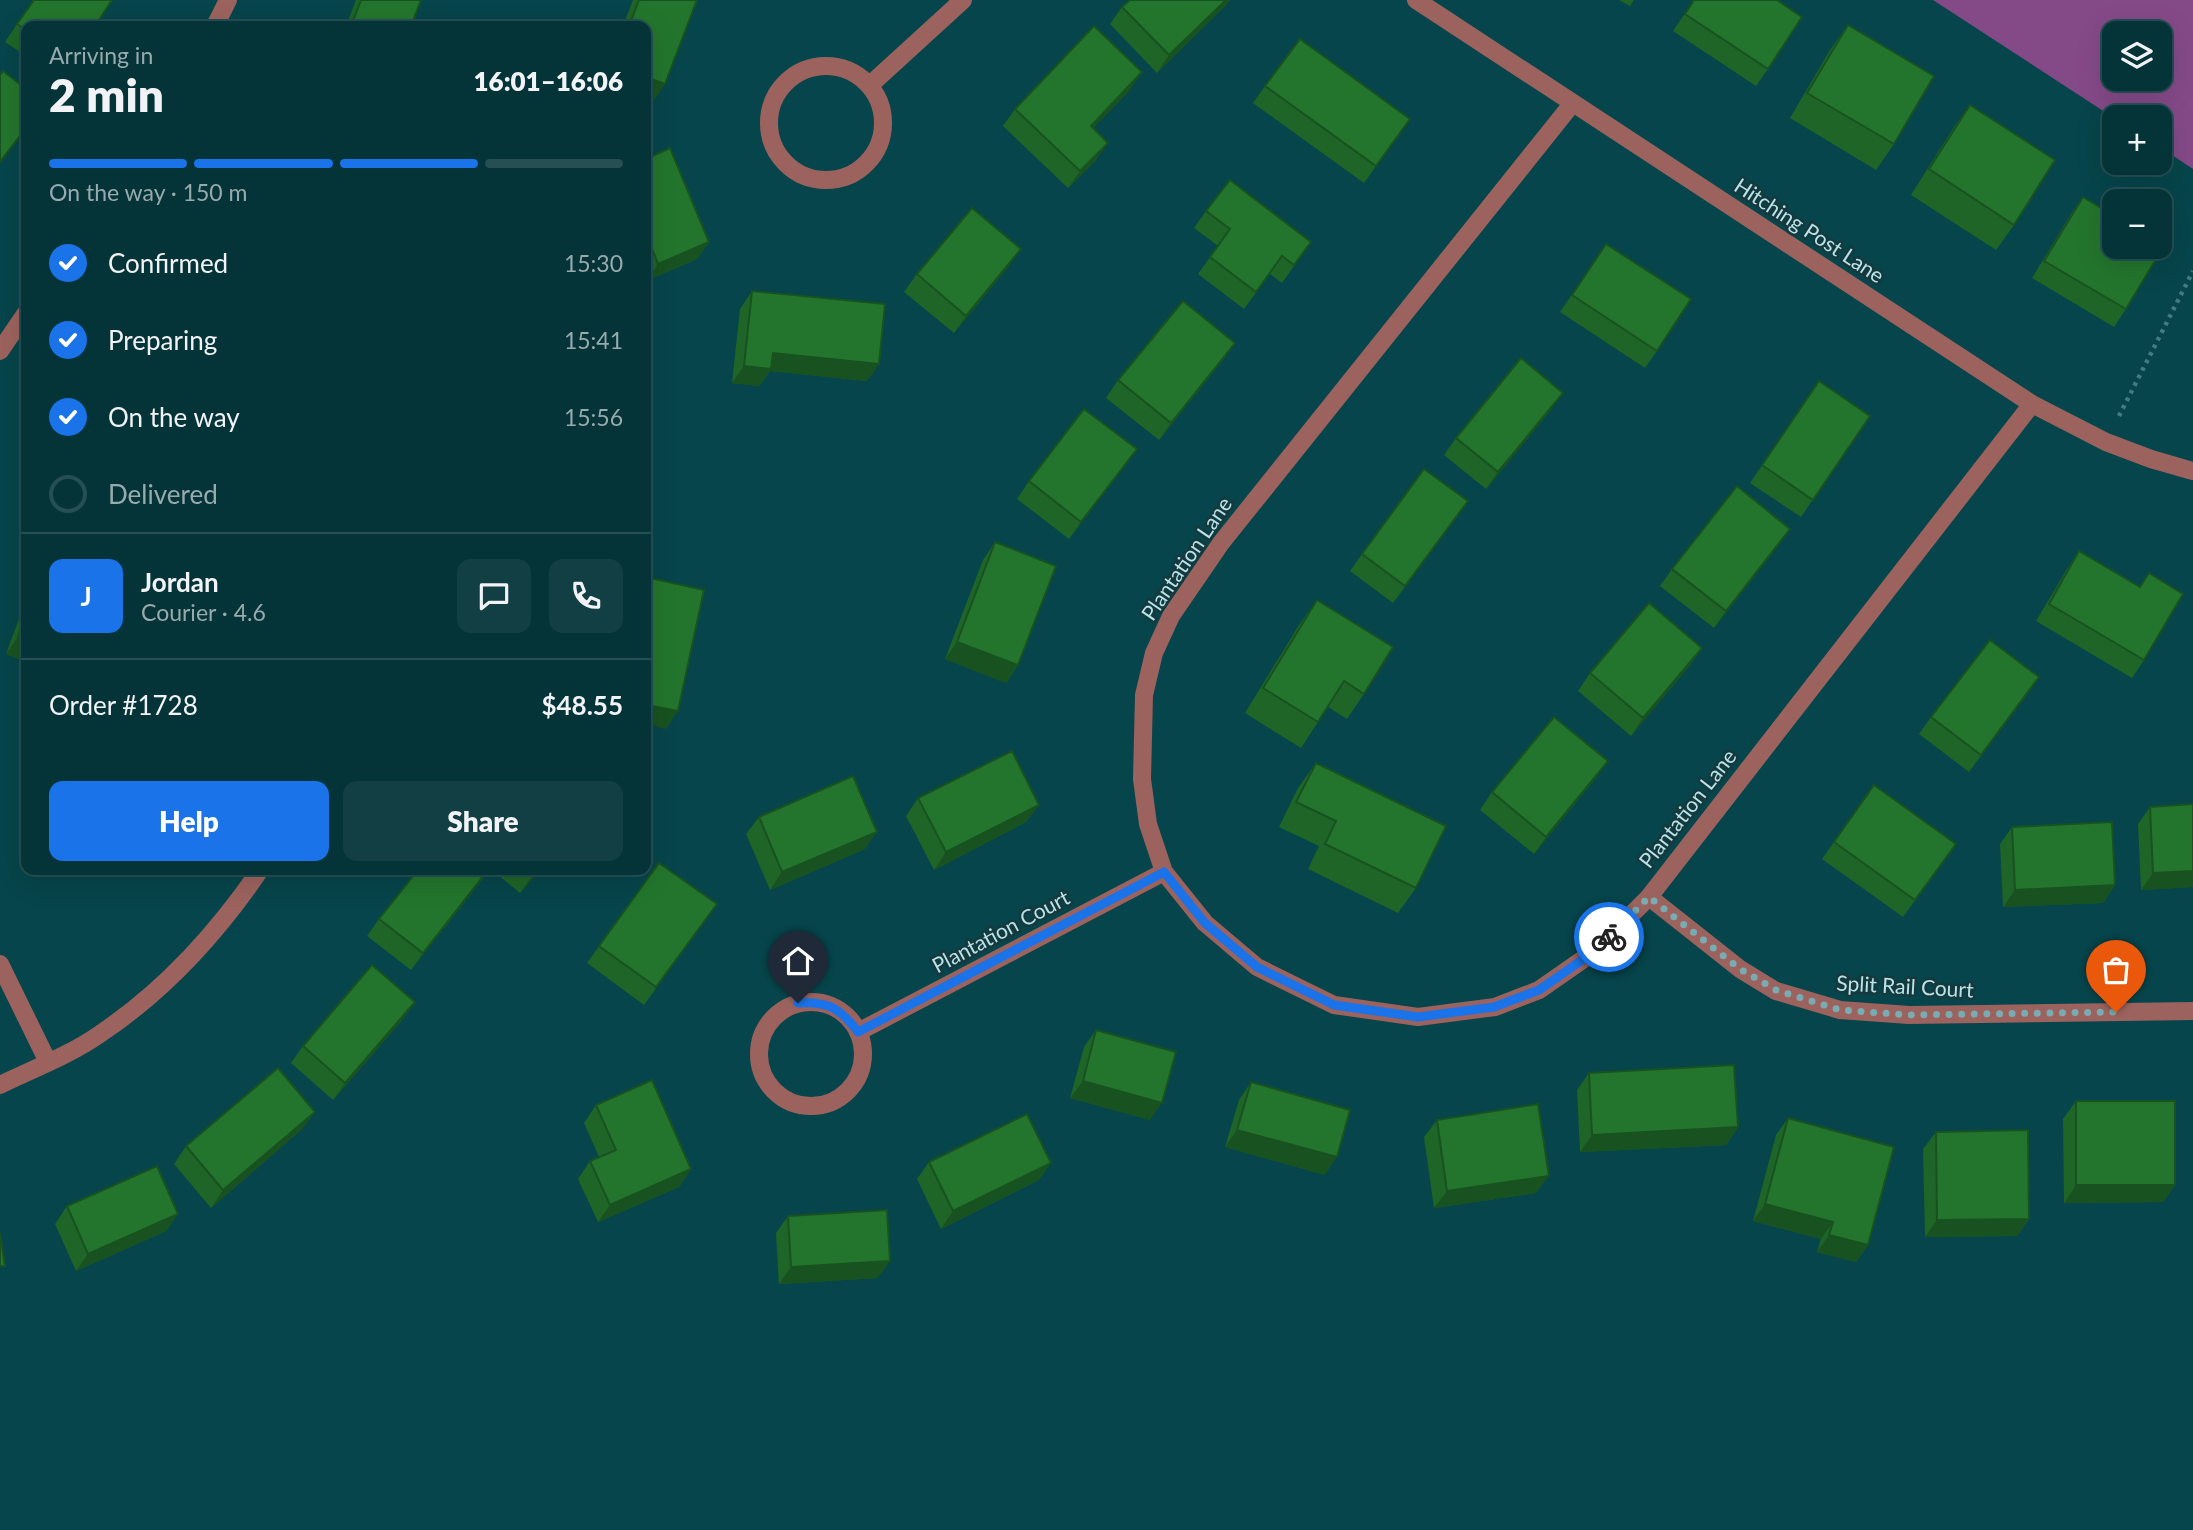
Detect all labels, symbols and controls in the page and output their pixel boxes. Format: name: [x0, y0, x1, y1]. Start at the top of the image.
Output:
map controls: [2102, 21, 2172, 259]
button: layers: [2102, 21, 2172, 91]
text: Arriving in: [49, 41, 153, 69]
text: 16:01–16:06: [473, 65, 623, 97]
text: 2 min: [49, 67, 164, 122]
button: +: [2102, 105, 2172, 175]
street label: Hitching Post Lane: [1730, 172, 1889, 287]
text: On the way · 150 m: [49, 178, 248, 206]
button: −: [2102, 189, 2172, 259]
icon: check: [49, 244, 87, 282]
text: Confirmed: [108, 247, 228, 279]
text: 15:30: [564, 249, 623, 277]
icon: check: [49, 321, 87, 359]
text: Preparing: [108, 324, 217, 356]
text: 15:41: [564, 326, 623, 354]
icon: check: [49, 398, 87, 436]
text: On the way: [108, 401, 240, 433]
text: 15:56: [564, 403, 623, 431]
text: Delivered: [108, 478, 218, 510]
street label: Plantation Lane: [1135, 492, 1236, 625]
button: chat: [457, 559, 531, 633]
button: phone: [549, 559, 623, 633]
text: Jordan: [141, 566, 219, 598]
text: J: [80, 580, 92, 612]
text: Courier · 4.6: [141, 598, 266, 626]
text: Order #1728: [49, 689, 198, 721]
text: $48.55: [541, 689, 623, 721]
street label: Plantation Lane: [1633, 744, 1741, 872]
button: Help: [49, 781, 329, 861]
button: Share: [343, 781, 623, 861]
street label: Plantation Court: [927, 884, 1074, 977]
courier: [1574, 902, 1644, 972]
icon: bike: [1590, 918, 1628, 956]
pin: [768, 931, 828, 1003]
pin: [2086, 940, 2146, 1012]
icon: home: [779, 942, 817, 980]
icon: bag: [2097, 951, 2135, 989]
street label: Split Rail Court: [1836, 969, 1975, 1002]

